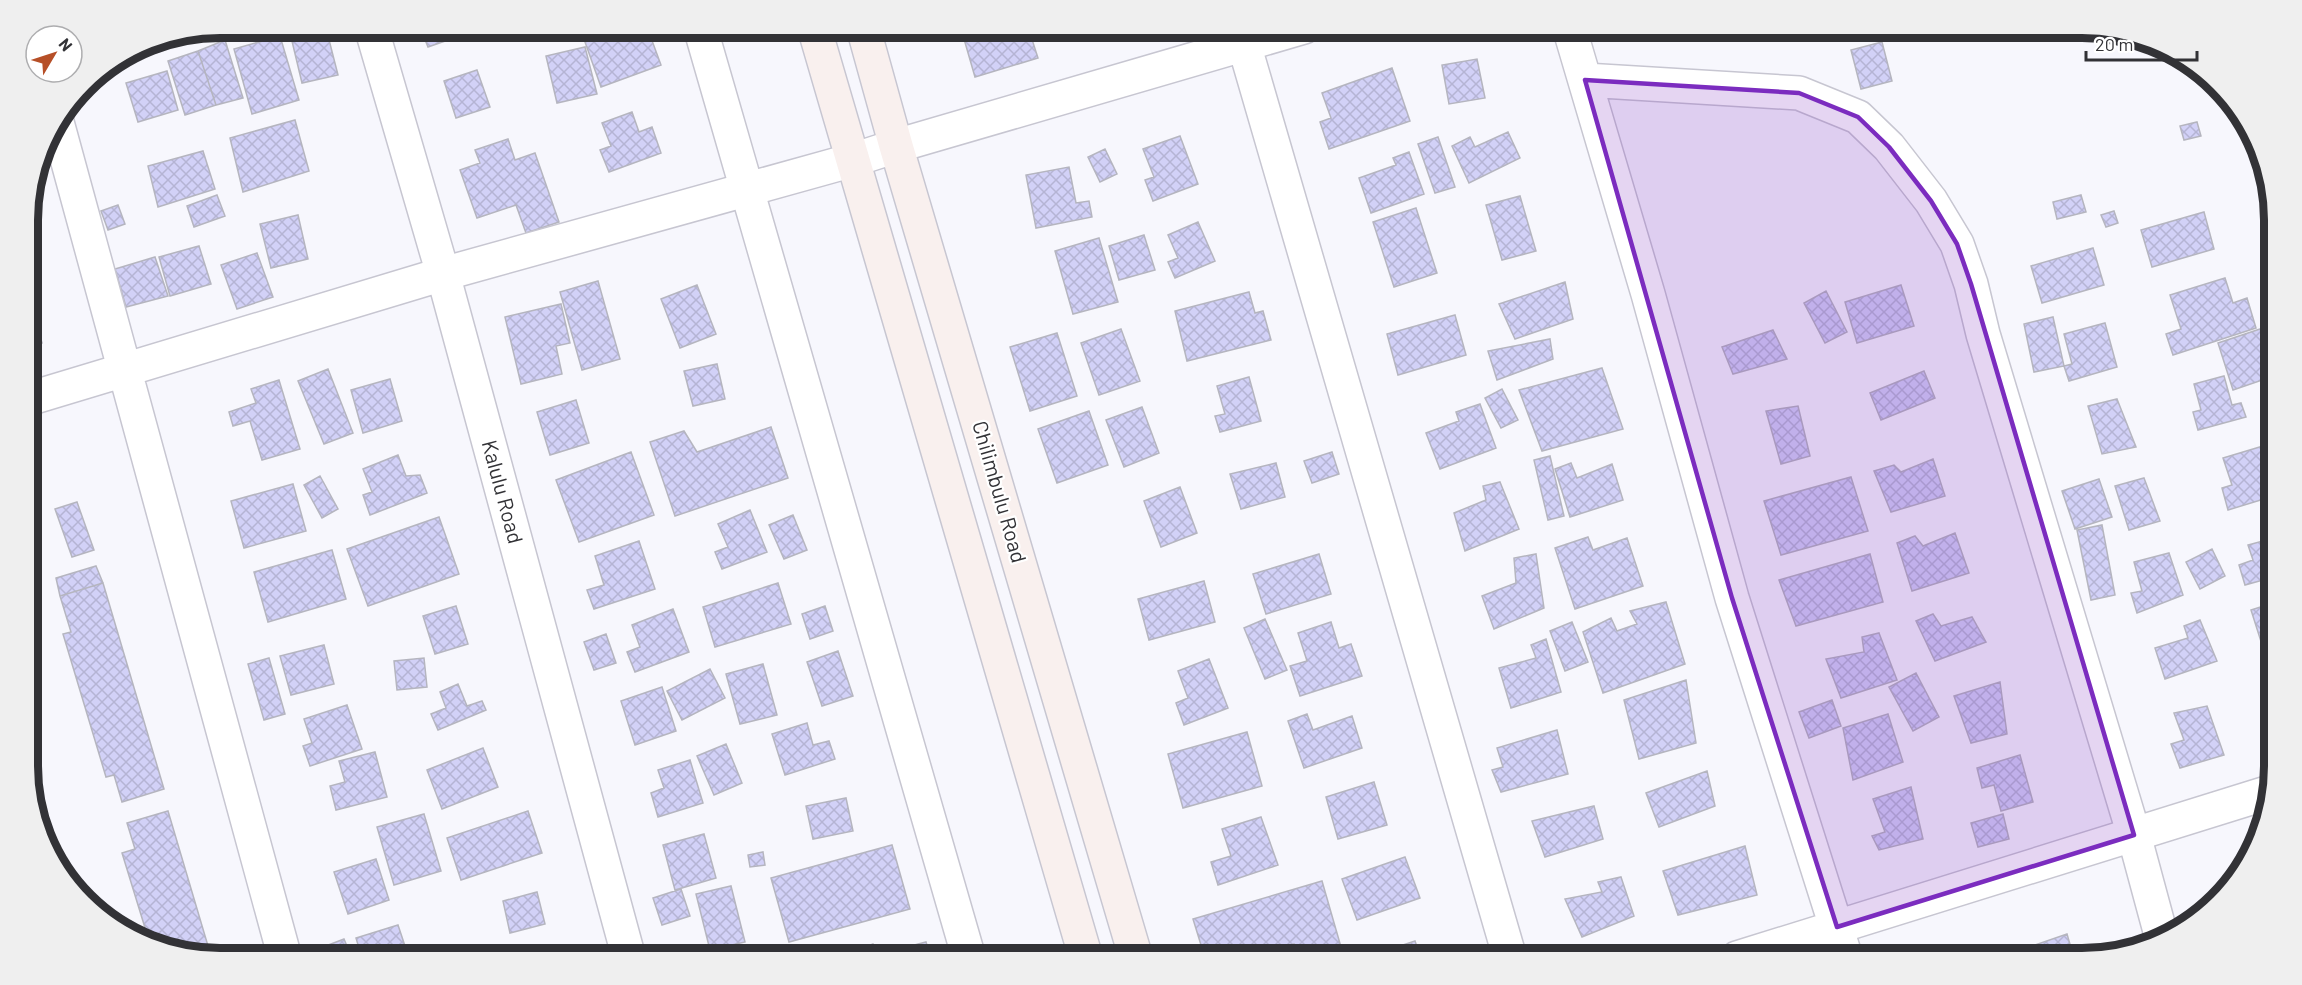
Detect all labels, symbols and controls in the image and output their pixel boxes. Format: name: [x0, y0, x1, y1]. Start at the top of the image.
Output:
north arrow: [24, 24, 84, 84]
scale bar: [2086, 24, 2197, 62]
text: 20 m: [2095, 33, 2133, 55]
text: N: [55, 34, 77, 54]
street label: Chilimbulu Road: [968, 418, 1033, 565]
street label: Kalulu Road: [478, 437, 529, 546]

